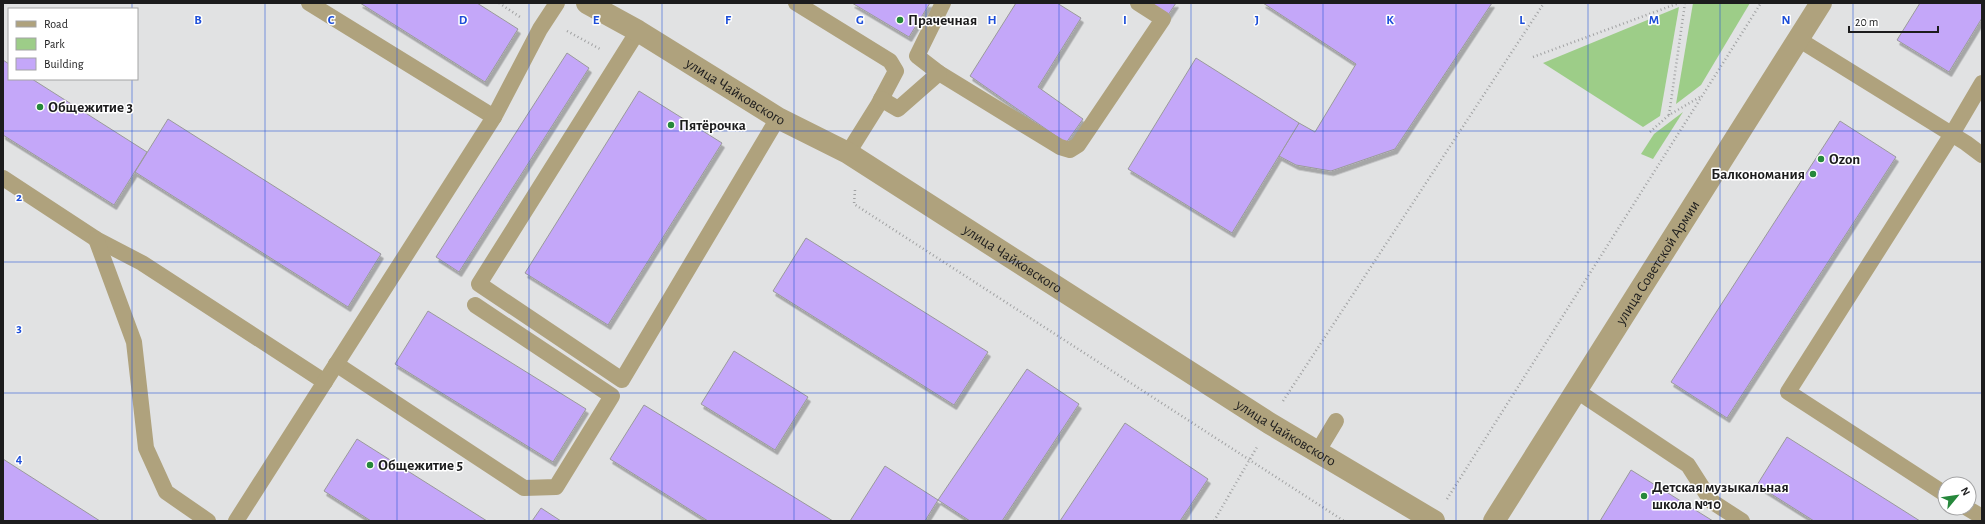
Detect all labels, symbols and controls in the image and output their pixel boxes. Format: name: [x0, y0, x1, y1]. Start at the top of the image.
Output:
legend: [8, 8, 138, 80]
scale bar: [1849, 8, 1938, 34]
place label: Прачечная: [908, 13, 977, 28]
text: B: [194, 14, 202, 27]
text: C: [328, 14, 335, 27]
text: D: [459, 14, 468, 27]
text: E: [593, 14, 600, 27]
text: F: [725, 14, 732, 27]
text: G: [856, 14, 864, 27]
text: H: [987, 14, 997, 27]
text: I: [1123, 14, 1127, 27]
text: J: [1255, 14, 1259, 27]
text: K: [1386, 14, 1394, 27]
text: L: [1519, 14, 1525, 27]
text: M: [1649, 14, 1659, 27]
text: N: [1781, 14, 1791, 27]
marker: Прачечная: [895, 15, 905, 25]
text: 20 m: [1855, 16, 1878, 28]
text: Road: [44, 18, 68, 30]
text: Park: [44, 38, 65, 50]
street label: улица Чайковского: [682, 55, 788, 128]
text: Building: [44, 58, 84, 70]
place label: Общежитие 3: [48, 100, 133, 115]
marker: Общежитие 3: [35, 102, 45, 112]
place label: Пятёрочка: [679, 118, 746, 133]
marker: Пятёрочка: [666, 120, 676, 130]
place label: Ozon: [1829, 152, 1860, 167]
marker: Ozon: [1816, 154, 1826, 164]
place label: Балкономания: [1711, 167, 1805, 182]
marker: Балкономания: [1808, 169, 1818, 179]
text: 2: [16, 191, 22, 204]
street label: улица Советской Армии: [1612, 198, 1702, 328]
street label: улица Чайковского: [960, 221, 1065, 296]
text: 3: [16, 322, 22, 335]
street label: улица Чайковского: [1233, 396, 1339, 469]
text: 4: [16, 453, 23, 466]
place label: Общежитие 5: [378, 458, 463, 473]
marker: Общежитие 5: [365, 460, 375, 470]
north arrow: [1937, 476, 1977, 516]
place label: Детская музыкальная школа №10: [1652, 480, 1789, 512]
text: N: [1959, 485, 1972, 497]
marker: Детская музыкальная школа №10: [1639, 491, 1649, 501]

